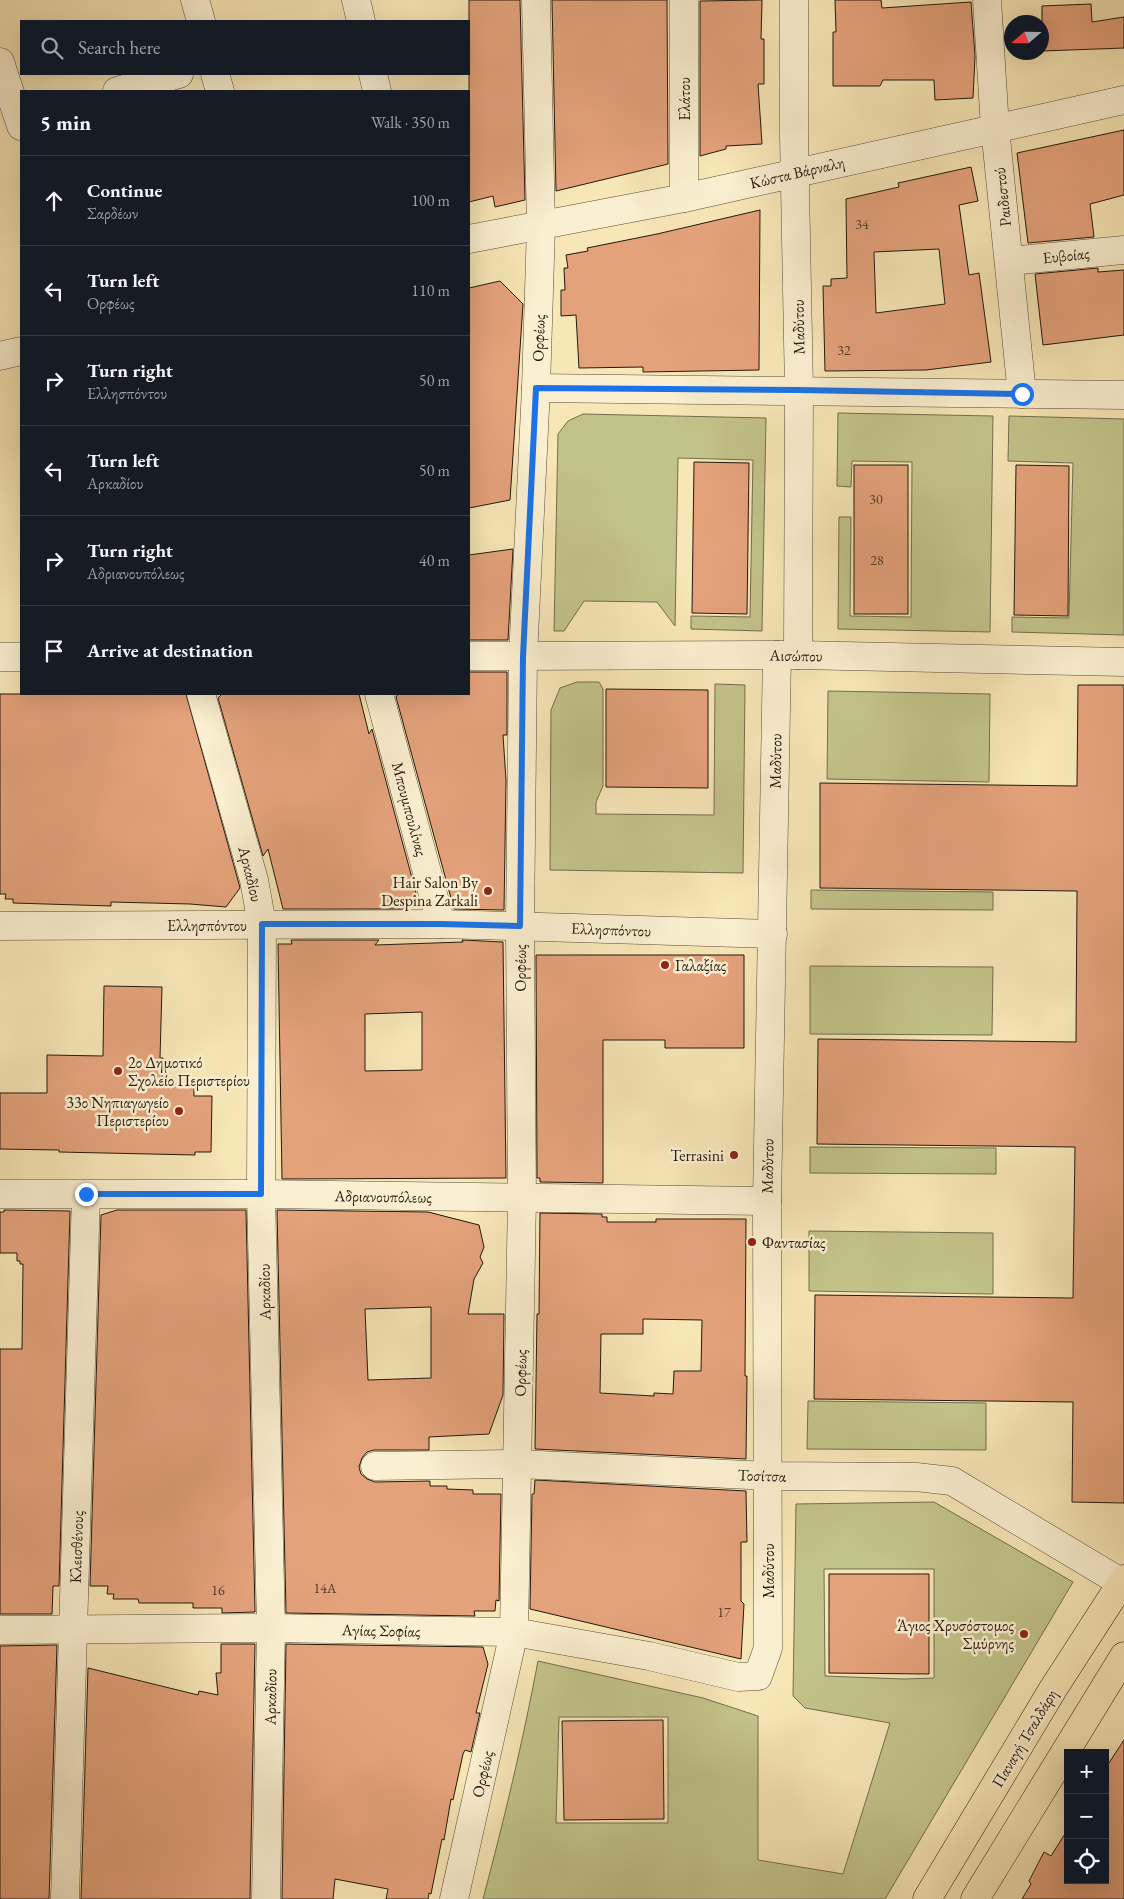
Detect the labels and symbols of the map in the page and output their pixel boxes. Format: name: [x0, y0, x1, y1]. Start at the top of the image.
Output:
north arrow: [1004, 15, 1049, 60]
street label: Ελάτου: [674, 77, 695, 121]
street label: Κώστα Βάρναλη: [748, 151, 847, 194]
street label: Ραιδεστού: [989, 166, 1016, 228]
house number: 34: [855, 215, 869, 233]
street label: Ευβοίας: [1042, 243, 1091, 268]
street label: Μαδύτου: [788, 299, 809, 355]
street label: Ορφέως: [527, 313, 550, 362]
house number: 32: [837, 341, 851, 359]
route start: [1011, 383, 1034, 406]
house number: 30: [869, 490, 883, 508]
house number: 28: [870, 551, 884, 569]
street label: Αισώπου: [768, 645, 823, 666]
street label: Μαδύτου: [765, 733, 786, 789]
street label: Μπουμπουλίνας: [387, 760, 432, 859]
street label: Αρκαδίου: [233, 843, 268, 904]
place label: Hair Salon By Despina Zarkali: [381, 872, 479, 911]
marker: Hair Salon By Despina Zarkali: [482, 885, 494, 897]
street label: Ελλησπόντου: [167, 915, 247, 936]
street label: Ελλησπόντου: [571, 918, 651, 941]
street label: Ορφέως: [510, 944, 531, 992]
place label: Γαλαξίας: [675, 955, 727, 976]
marker: Γαλαξίας: [659, 959, 671, 971]
place label: 2ο Δημοτικό Σχολείο Περιστερίου: [128, 1052, 250, 1091]
marker: 2ο Δημοτικό Σχολείο Περιστερίου: [112, 1065, 124, 1077]
place label: 33ο Νηπιαγωγείο Περιστερίου: [66, 1092, 169, 1131]
marker: 33ο Νηπιαγωγείο Περιστερίου: [173, 1105, 185, 1117]
street label: Μαδύτου: [757, 1138, 778, 1194]
place label: Terrasini: [670, 1145, 724, 1166]
marker: Terrasini: [728, 1149, 740, 1161]
route end: [75, 1183, 98, 1206]
street label: Αδριανουπόλεως: [333, 1185, 432, 1208]
place label: Φαντασίας: [762, 1232, 826, 1253]
marker: Φαντασίας: [746, 1236, 758, 1248]
street label: Αρκαδίου: [254, 1264, 276, 1321]
street label: Ορφέως: [510, 1349, 531, 1397]
street label: Τοσίτσα: [737, 1464, 787, 1487]
street label: Κλεισθένους: [65, 1510, 88, 1584]
street label: Μαδύτου: [758, 1543, 779, 1599]
house number: 14A: [313, 1579, 337, 1597]
house number: 16: [211, 1581, 225, 1599]
house number: 17: [717, 1603, 731, 1621]
place label: Άγιος Χρυσόστομος Σμύρνης: [896, 1615, 1014, 1654]
street label: Αγίας Σοφίας: [340, 1619, 421, 1642]
marker: Άγιος Χρυσόστομος Σμύρνης: [1018, 1628, 1030, 1640]
street label: Αρκαδίου: [259, 1669, 281, 1726]
street label: Παναγή Τσαλδάρη: [987, 1685, 1062, 1791]
street label: Ορφέως: [467, 1748, 498, 1800]

